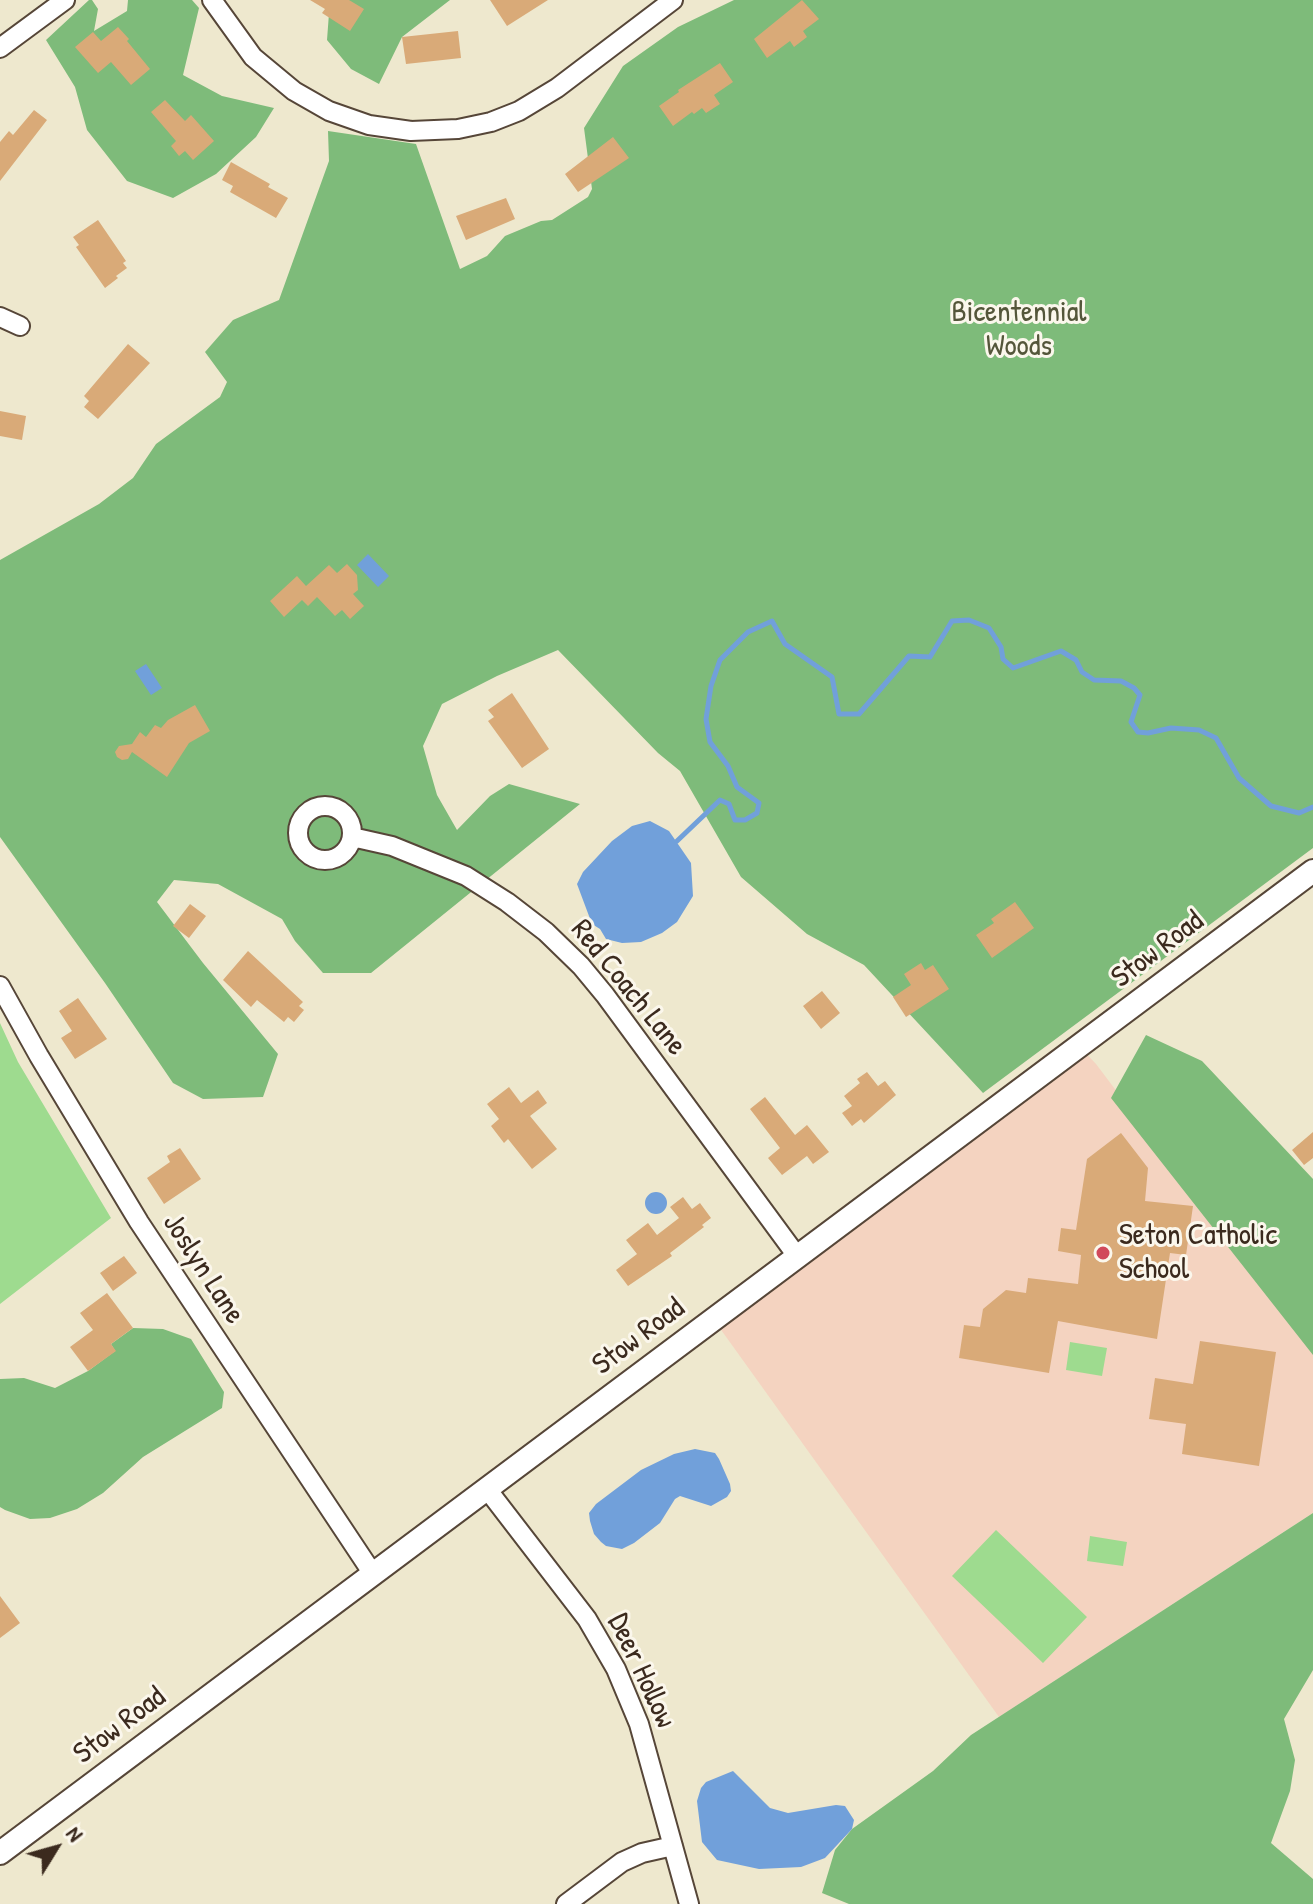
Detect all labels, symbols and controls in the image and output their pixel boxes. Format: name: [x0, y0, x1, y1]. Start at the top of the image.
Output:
park label: Bicentennial Woods: [952, 295, 1086, 366]
street label: Stow Road: [1105, 904, 1211, 996]
street label: Red Coach Lane: [562, 913, 694, 1063]
street label: Joslyn Lane: [154, 1207, 252, 1331]
place label: Seton Catholic School: [1119, 1218, 1277, 1288]
marker: Seton Catholic School: [1094, 1244, 1112, 1262]
street label: Stow Road: [586, 1291, 692, 1383]
street label: Deer Hollow: [599, 1608, 683, 1734]
street label: Stow Road: [67, 1680, 173, 1772]
north arrow: [16, 1808, 96, 1888]
text: N: [60, 1820, 91, 1847]

